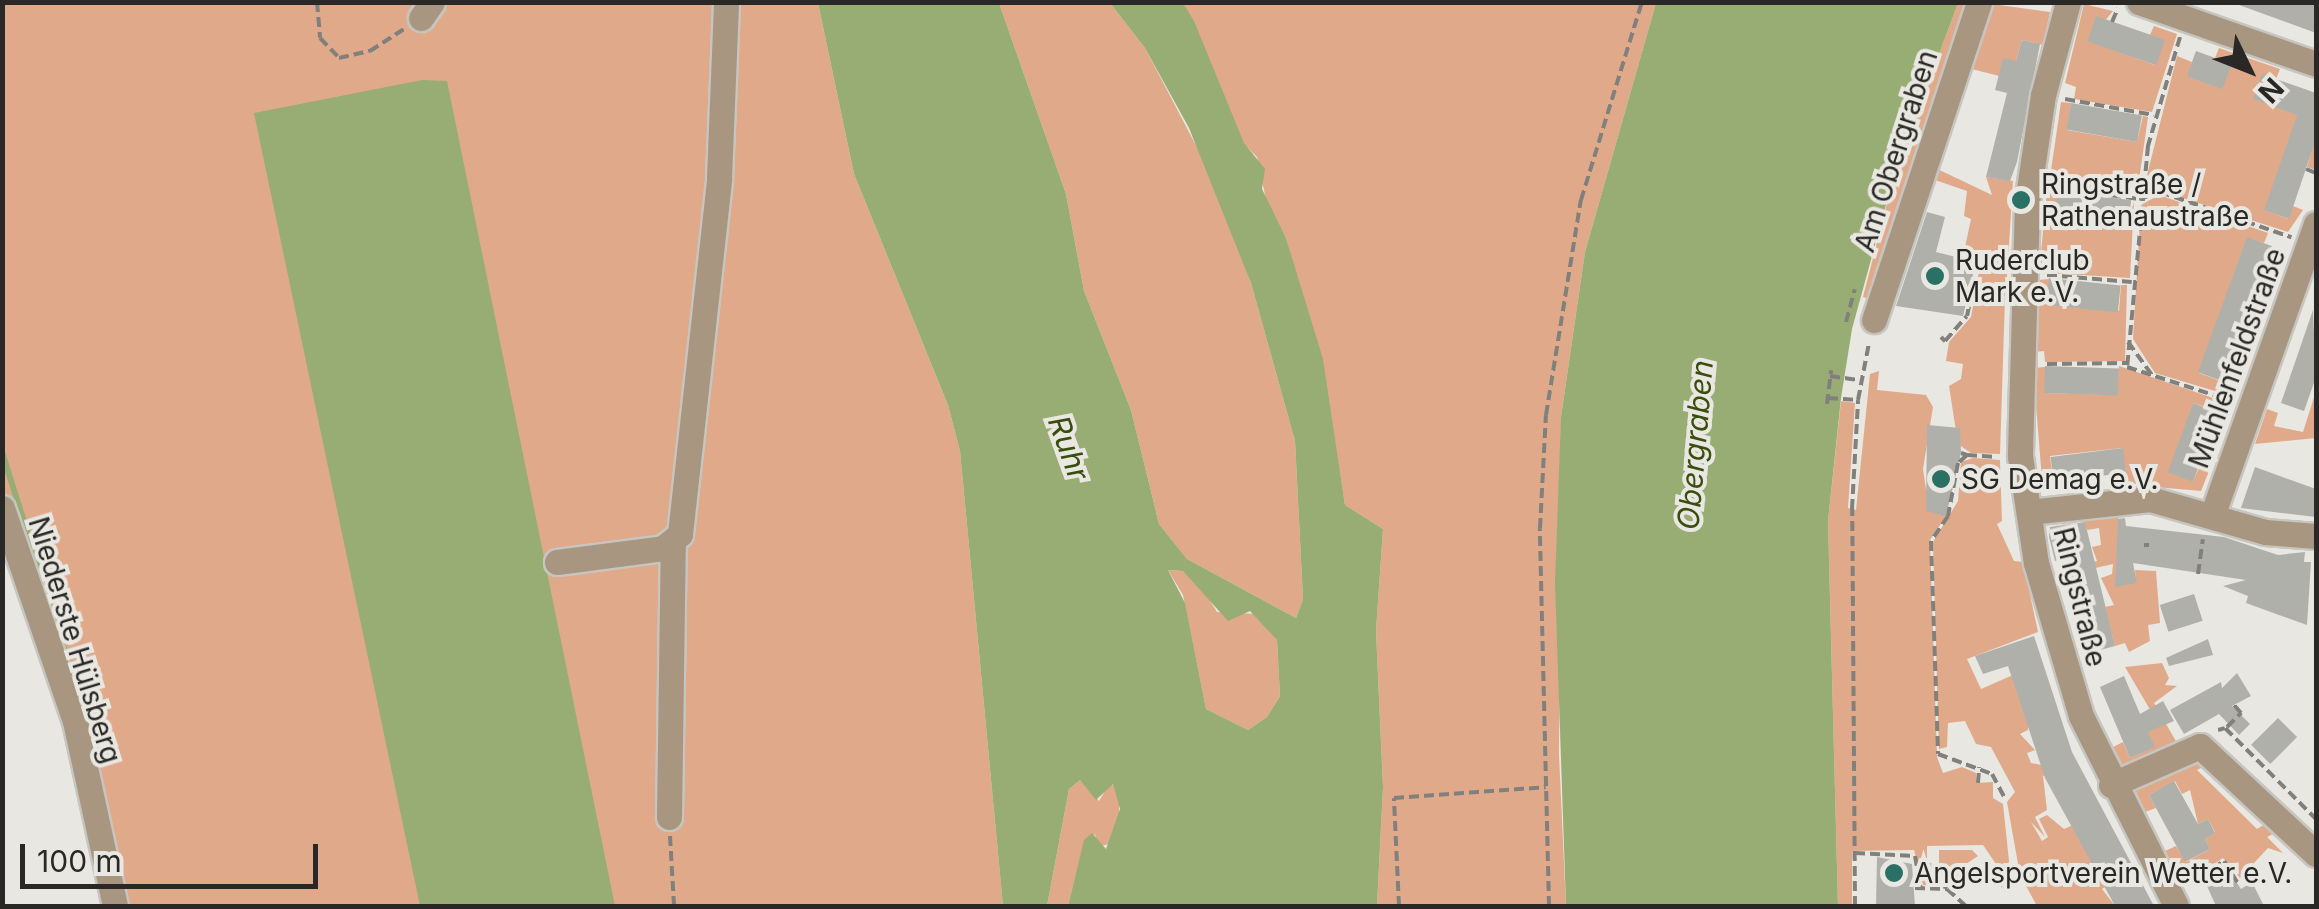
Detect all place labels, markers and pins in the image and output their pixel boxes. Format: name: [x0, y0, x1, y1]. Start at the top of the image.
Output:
place label: Ringstraße / Rathenaustraße: [2041, 167, 2249, 233]
marker: Ringstraße / Rathenaustraße: [2010, 189, 2032, 211]
place label: Ruderclub Mark e.V.: [1955, 243, 2090, 309]
marker: Ruderclub Mark e.V.: [1924, 265, 1946, 287]
place label: SG Demag e.V.: [1961, 462, 2159, 496]
marker: SG Demag e.V.: [1930, 468, 1952, 490]
place label: Angelsportverein Wetter e.V.: [1914, 856, 2292, 890]
marker: Angelsportverein Wetter e.V.: [1883, 862, 1905, 884]

